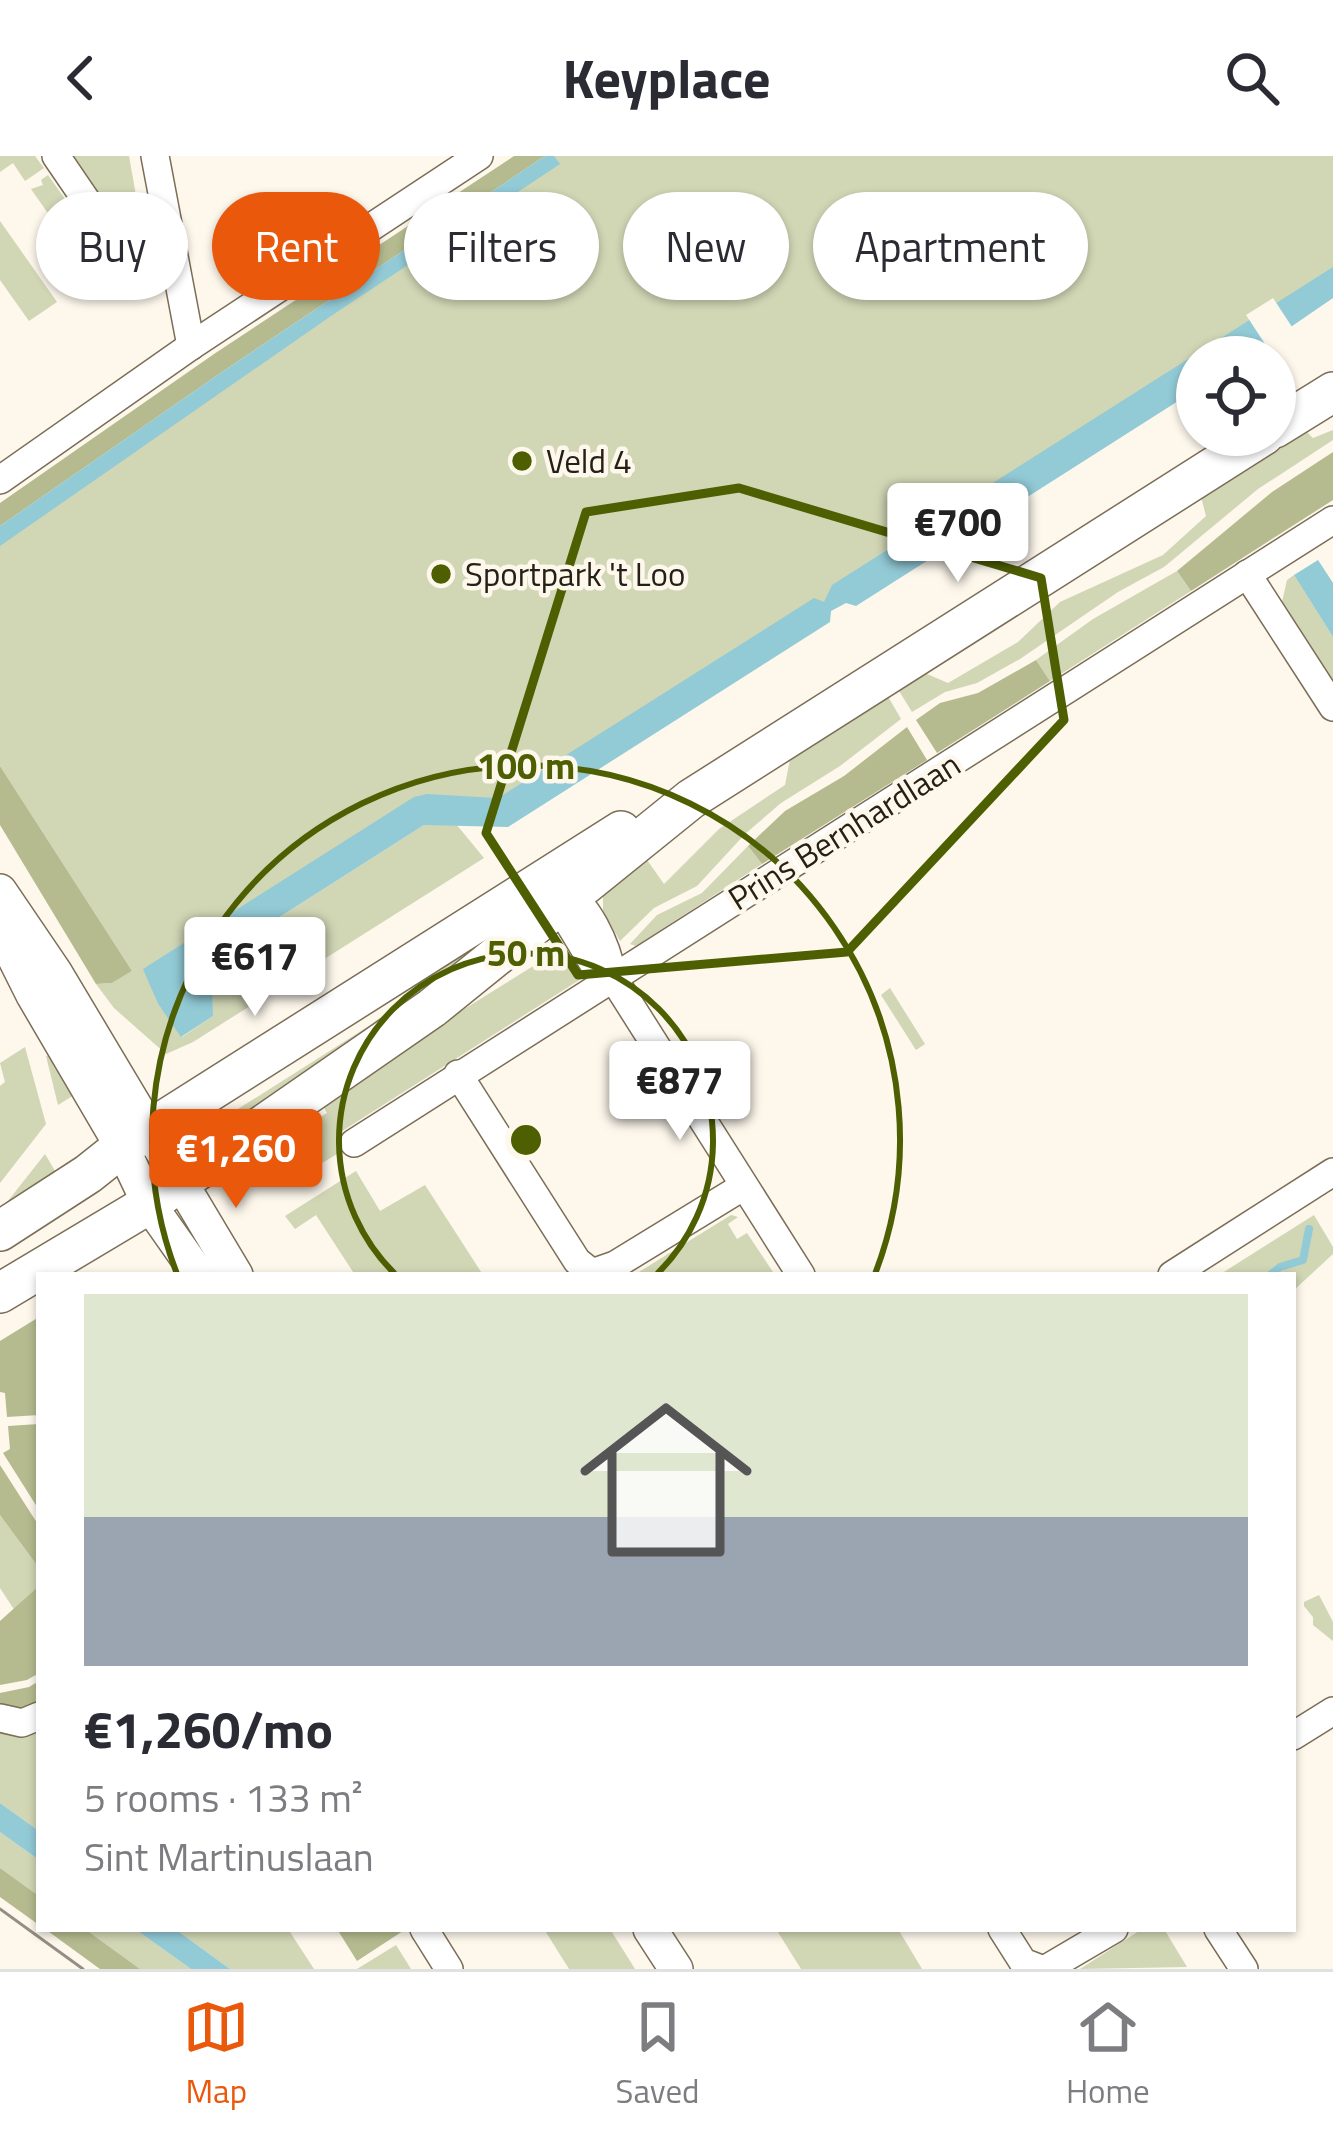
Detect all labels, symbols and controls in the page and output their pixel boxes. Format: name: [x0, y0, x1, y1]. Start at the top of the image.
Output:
text: Keyplace: [562, 37, 771, 119]
icon: back: [48, 45, 114, 111]
icon: search: [1219, 45, 1285, 111]
chip: Buy: [36, 192, 188, 300]
chip: Rent: [212, 192, 380, 300]
chip: Filters: [404, 192, 599, 300]
chip: New: [623, 192, 789, 300]
chip: Apartment: [813, 192, 1088, 300]
map controls: [1176, 336, 1296, 456]
button: locate: [1176, 336, 1296, 456]
place label: Veld 4: [546, 436, 632, 486]
marker: Veld 4: [509, 448, 535, 474]
pin: €700: [887, 483, 1029, 585]
text: €700: [914, 492, 1002, 551]
place label: Sportpark 't Loo: [465, 549, 685, 599]
marker: Sportpark 't Loo: [428, 561, 454, 587]
text: 100 m: [477, 738, 575, 793]
street label: Prins Bernhardlaan: [718, 739, 970, 923]
pin: €617: [184, 917, 326, 1019]
text: 50 m: [487, 925, 565, 980]
text: €617: [211, 926, 299, 985]
pin: €877: [609, 1041, 751, 1143]
text: €877: [636, 1050, 724, 1109]
pin: €1,260: [138, 1109, 334, 1211]
text: €1,260: [176, 1118, 296, 1177]
centre of rings: [505, 1119, 547, 1161]
icon: home: [558, 1372, 774, 1588]
text: €1,260/mo: [84, 1690, 333, 1768]
text: 5 rooms · 133 m²: [84, 1768, 363, 1827]
text: Sint Martinuslaan: [84, 1827, 374, 1886]
tab: Map: [183, 1994, 249, 2116]
tab: Saved: [616, 1994, 700, 2116]
tab: Home: [1066, 1994, 1150, 2116]

